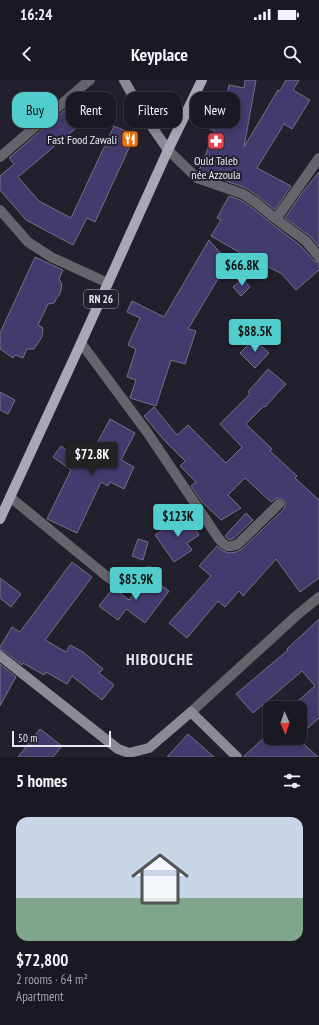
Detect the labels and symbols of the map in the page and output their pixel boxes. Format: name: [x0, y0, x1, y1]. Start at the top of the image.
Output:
restaurant icon: Fast Food Zawali: [120, 129, 140, 149]
pharmacy icon: Ould Taleb née Azzoula: [206, 131, 226, 151]
place label: Fast Food Zawali: [47, 132, 117, 147]
place label: Ould Taleb née Azzoula: [191, 153, 241, 182]
pin: $66.8K: [209, 253, 275, 287]
road number: RN 26: [84, 290, 118, 308]
pin: $88.5K: [222, 319, 288, 353]
pin: $72.8K: [59, 442, 125, 476]
pin: $123K: [150, 504, 206, 538]
pin: $85.9K: [103, 567, 169, 601]
district label: HIBOUCHE: [126, 649, 194, 669]
north arrow: [263, 701, 307, 745]
scale bar: [12, 729, 111, 748]

